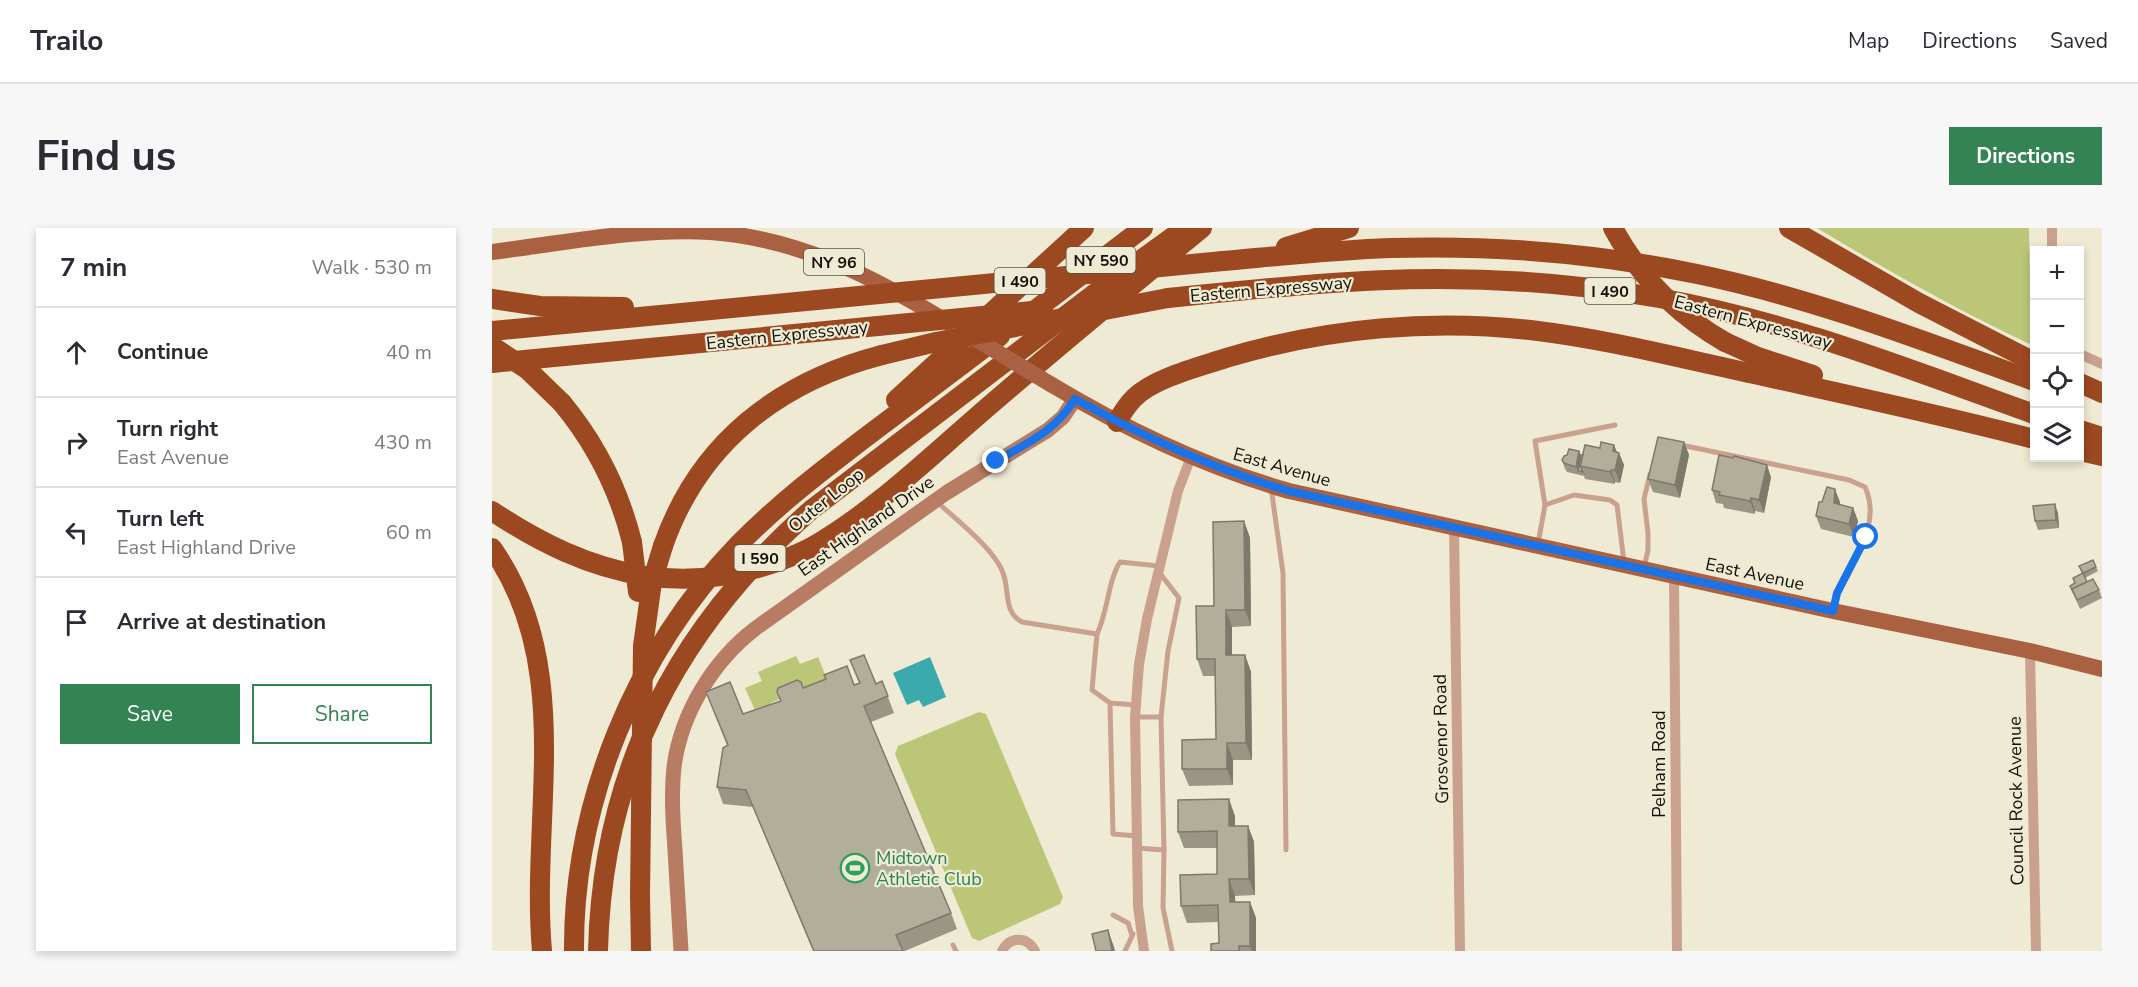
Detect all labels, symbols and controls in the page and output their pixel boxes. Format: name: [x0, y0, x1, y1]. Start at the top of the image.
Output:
text: Trailo: [30, 22, 103, 60]
text: Map: [1848, 27, 1889, 55]
text: Directions: [1922, 27, 2017, 55]
text: Saved: [2050, 27, 2108, 55]
button: Directions: [1949, 127, 2102, 185]
text: Find us: [36, 128, 176, 185]
map controls: [2030, 246, 2084, 462]
button: +: [2030, 246, 2084, 300]
road number: NY 590: [1066, 247, 1136, 273]
road number: NY 96: [804, 249, 864, 275]
text: 7 min: [60, 250, 127, 285]
text: Walk · 530 m: [312, 254, 432, 281]
road number: I 490: [994, 268, 1046, 294]
street label: Eastern Expressway: [1189, 270, 1354, 308]
road number: I 490: [1584, 278, 1636, 304]
street label: Eastern Expressway: [1671, 289, 1835, 355]
button: −: [2030, 300, 2084, 354]
street label: Eastern Expressway: [705, 314, 870, 355]
icon: ahead: [60, 336, 93, 369]
text: Continue: [117, 337, 208, 367]
text: 40 m: [386, 339, 432, 366]
button: locate: [2030, 354, 2084, 408]
button: layers: [2030, 408, 2084, 462]
text: Turn right: [117, 414, 218, 444]
icon: right: [60, 426, 93, 459]
text: 430 m: [374, 429, 432, 456]
street label: East Avenue: [1230, 442, 1334, 492]
text: East Avenue: [117, 444, 229, 471]
route end: [982, 447, 1008, 473]
street label: Outer Loop: [783, 462, 869, 538]
street label: East Highland Drive: [793, 470, 939, 582]
text: Turn left: [117, 504, 204, 534]
icon: left: [60, 516, 93, 549]
text: 60 m: [386, 519, 432, 546]
route start: [1852, 523, 1878, 549]
text: East Highland Drive: [117, 534, 296, 561]
road number: I 590: [734, 545, 786, 571]
street label: East Avenue: [1703, 552, 1807, 596]
icon: arrive: [60, 606, 93, 639]
text: Arrive at destination: [117, 607, 326, 637]
street label: Grosvenor Road: [1428, 674, 1454, 804]
button: Save: [60, 684, 240, 744]
button: Share: [252, 684, 432, 744]
street label: Pelham Road: [1647, 710, 1671, 818]
street label: Council Rock Avenue: [2003, 716, 2029, 886]
place label: Midtown Athletic Club: [876, 846, 982, 891]
sports icon: Midtown Athletic Club: [839, 852, 871, 884]

